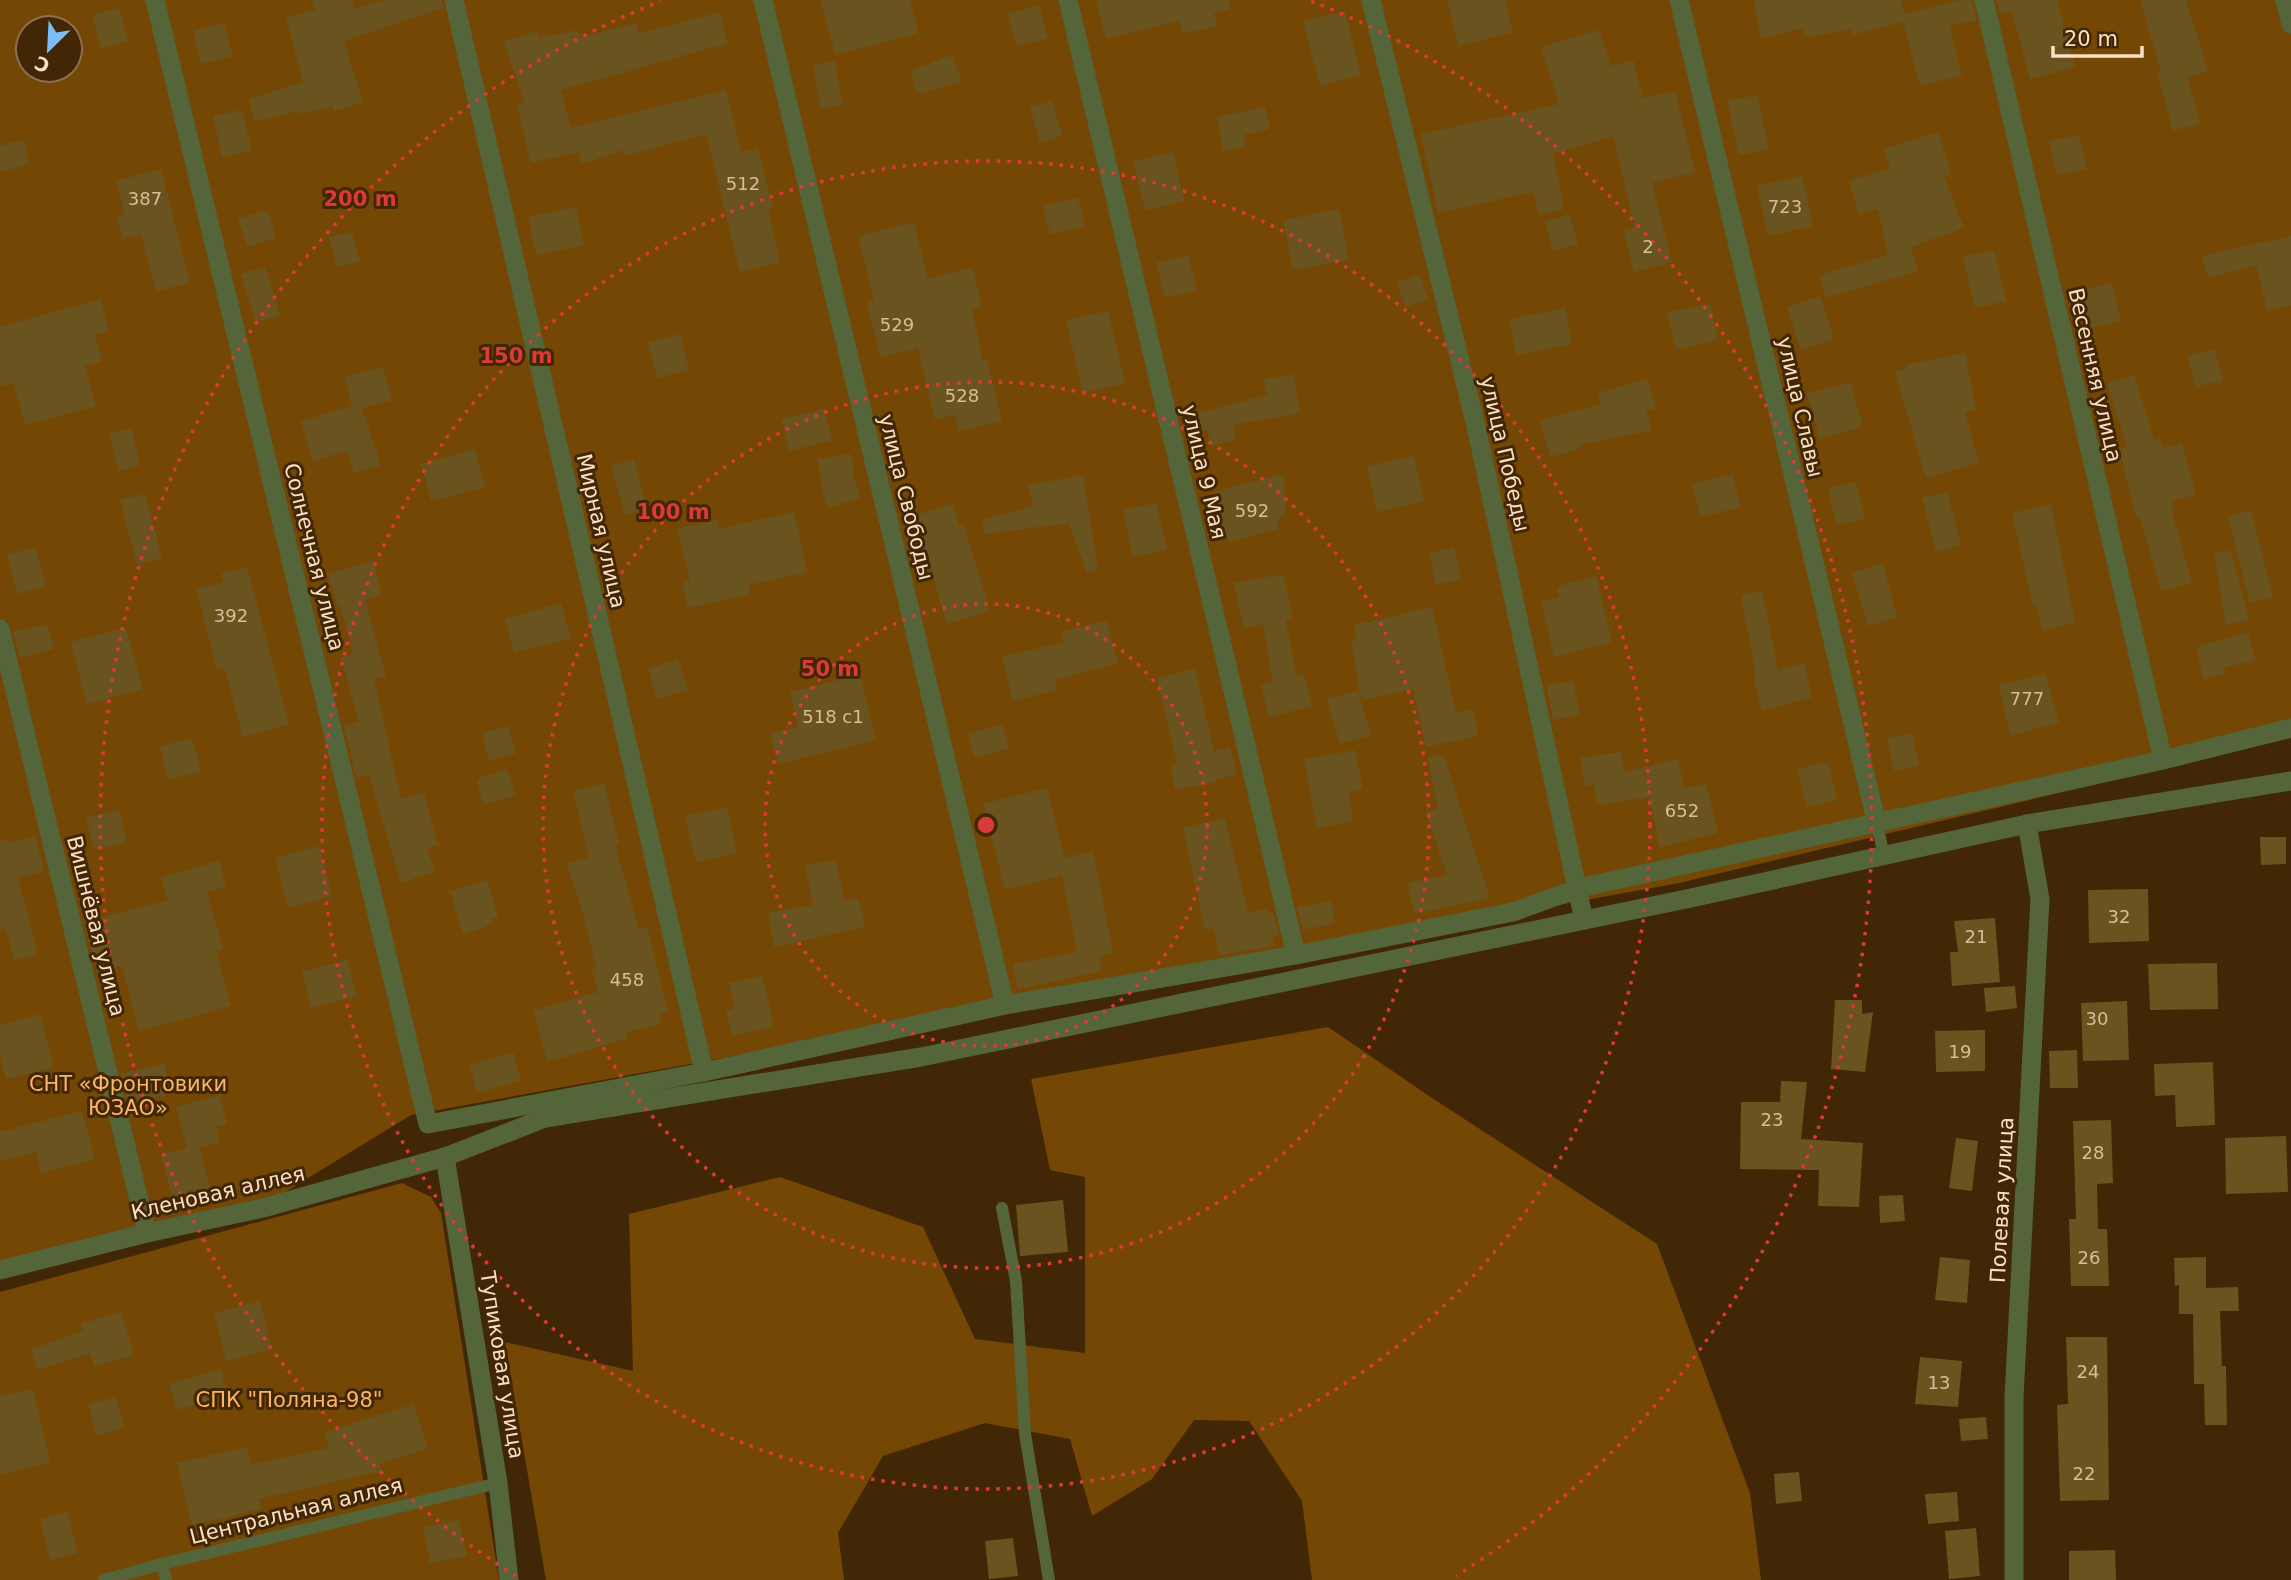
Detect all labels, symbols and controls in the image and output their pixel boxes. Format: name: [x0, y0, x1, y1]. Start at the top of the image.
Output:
north arrow: [14, 14, 84, 84]
scale bar: [2053, 14, 2142, 58]
text: 20 m: [2064, 27, 2118, 51]
text: С: [31, 52, 53, 77]
house number: 512: [726, 173, 760, 194]
text: 200 m: [323, 187, 397, 211]
house number: 387: [128, 188, 162, 209]
house number: 723: [1768, 196, 1802, 217]
house number: 2: [1642, 236, 1654, 257]
street label: Весенняя улица: [2063, 286, 2127, 464]
house number: 529: [880, 314, 914, 335]
street label: улица Славы: [1772, 335, 1828, 479]
text: 150 m: [479, 344, 553, 368]
street label: улица Победы: [1475, 374, 1535, 534]
house number: 528: [945, 385, 979, 406]
street label: улица 9 Мая: [1177, 403, 1231, 541]
street label: улица Свободы: [874, 412, 938, 582]
street label: Мирная улица: [572, 451, 630, 611]
street label: Солнечная улица: [279, 461, 349, 653]
text: 100 m: [636, 500, 710, 524]
house number: 592: [1235, 500, 1269, 521]
house number: 392: [214, 605, 248, 626]
text: 50 m: [801, 657, 859, 681]
house number: 777: [2010, 688, 2044, 709]
house number: 518 с1: [802, 706, 864, 727]
house number: 652: [1665, 800, 1699, 821]
centre of rings: [974, 813, 998, 837]
street label: Вишнёвая улица: [62, 833, 130, 1019]
house number: 32: [2108, 906, 2130, 927]
house number: 21: [1965, 926, 1987, 947]
house number: 458: [610, 969, 644, 990]
house number: 30: [2086, 1008, 2108, 1029]
house number: 19: [1949, 1041, 1971, 1062]
park label: СНТ «Фронтовики ЮЗАО»: [29, 1072, 227, 1120]
house number: 23: [1761, 1109, 1783, 1130]
street label: Полевая улица: [1986, 1116, 2018, 1284]
house number: 28: [2082, 1142, 2104, 1163]
street label: Кленовая аллея: [129, 1161, 307, 1225]
house number: 26: [2078, 1247, 2100, 1268]
street label: Тупиковая улица: [475, 1269, 529, 1460]
house number: 24: [2077, 1361, 2099, 1382]
house number: 13: [1928, 1372, 1950, 1393]
park label: СПК "Поляна-98": [196, 1388, 382, 1412]
house number: 22: [2073, 1463, 2095, 1484]
street label: Центральная аллея: [187, 1473, 405, 1549]

